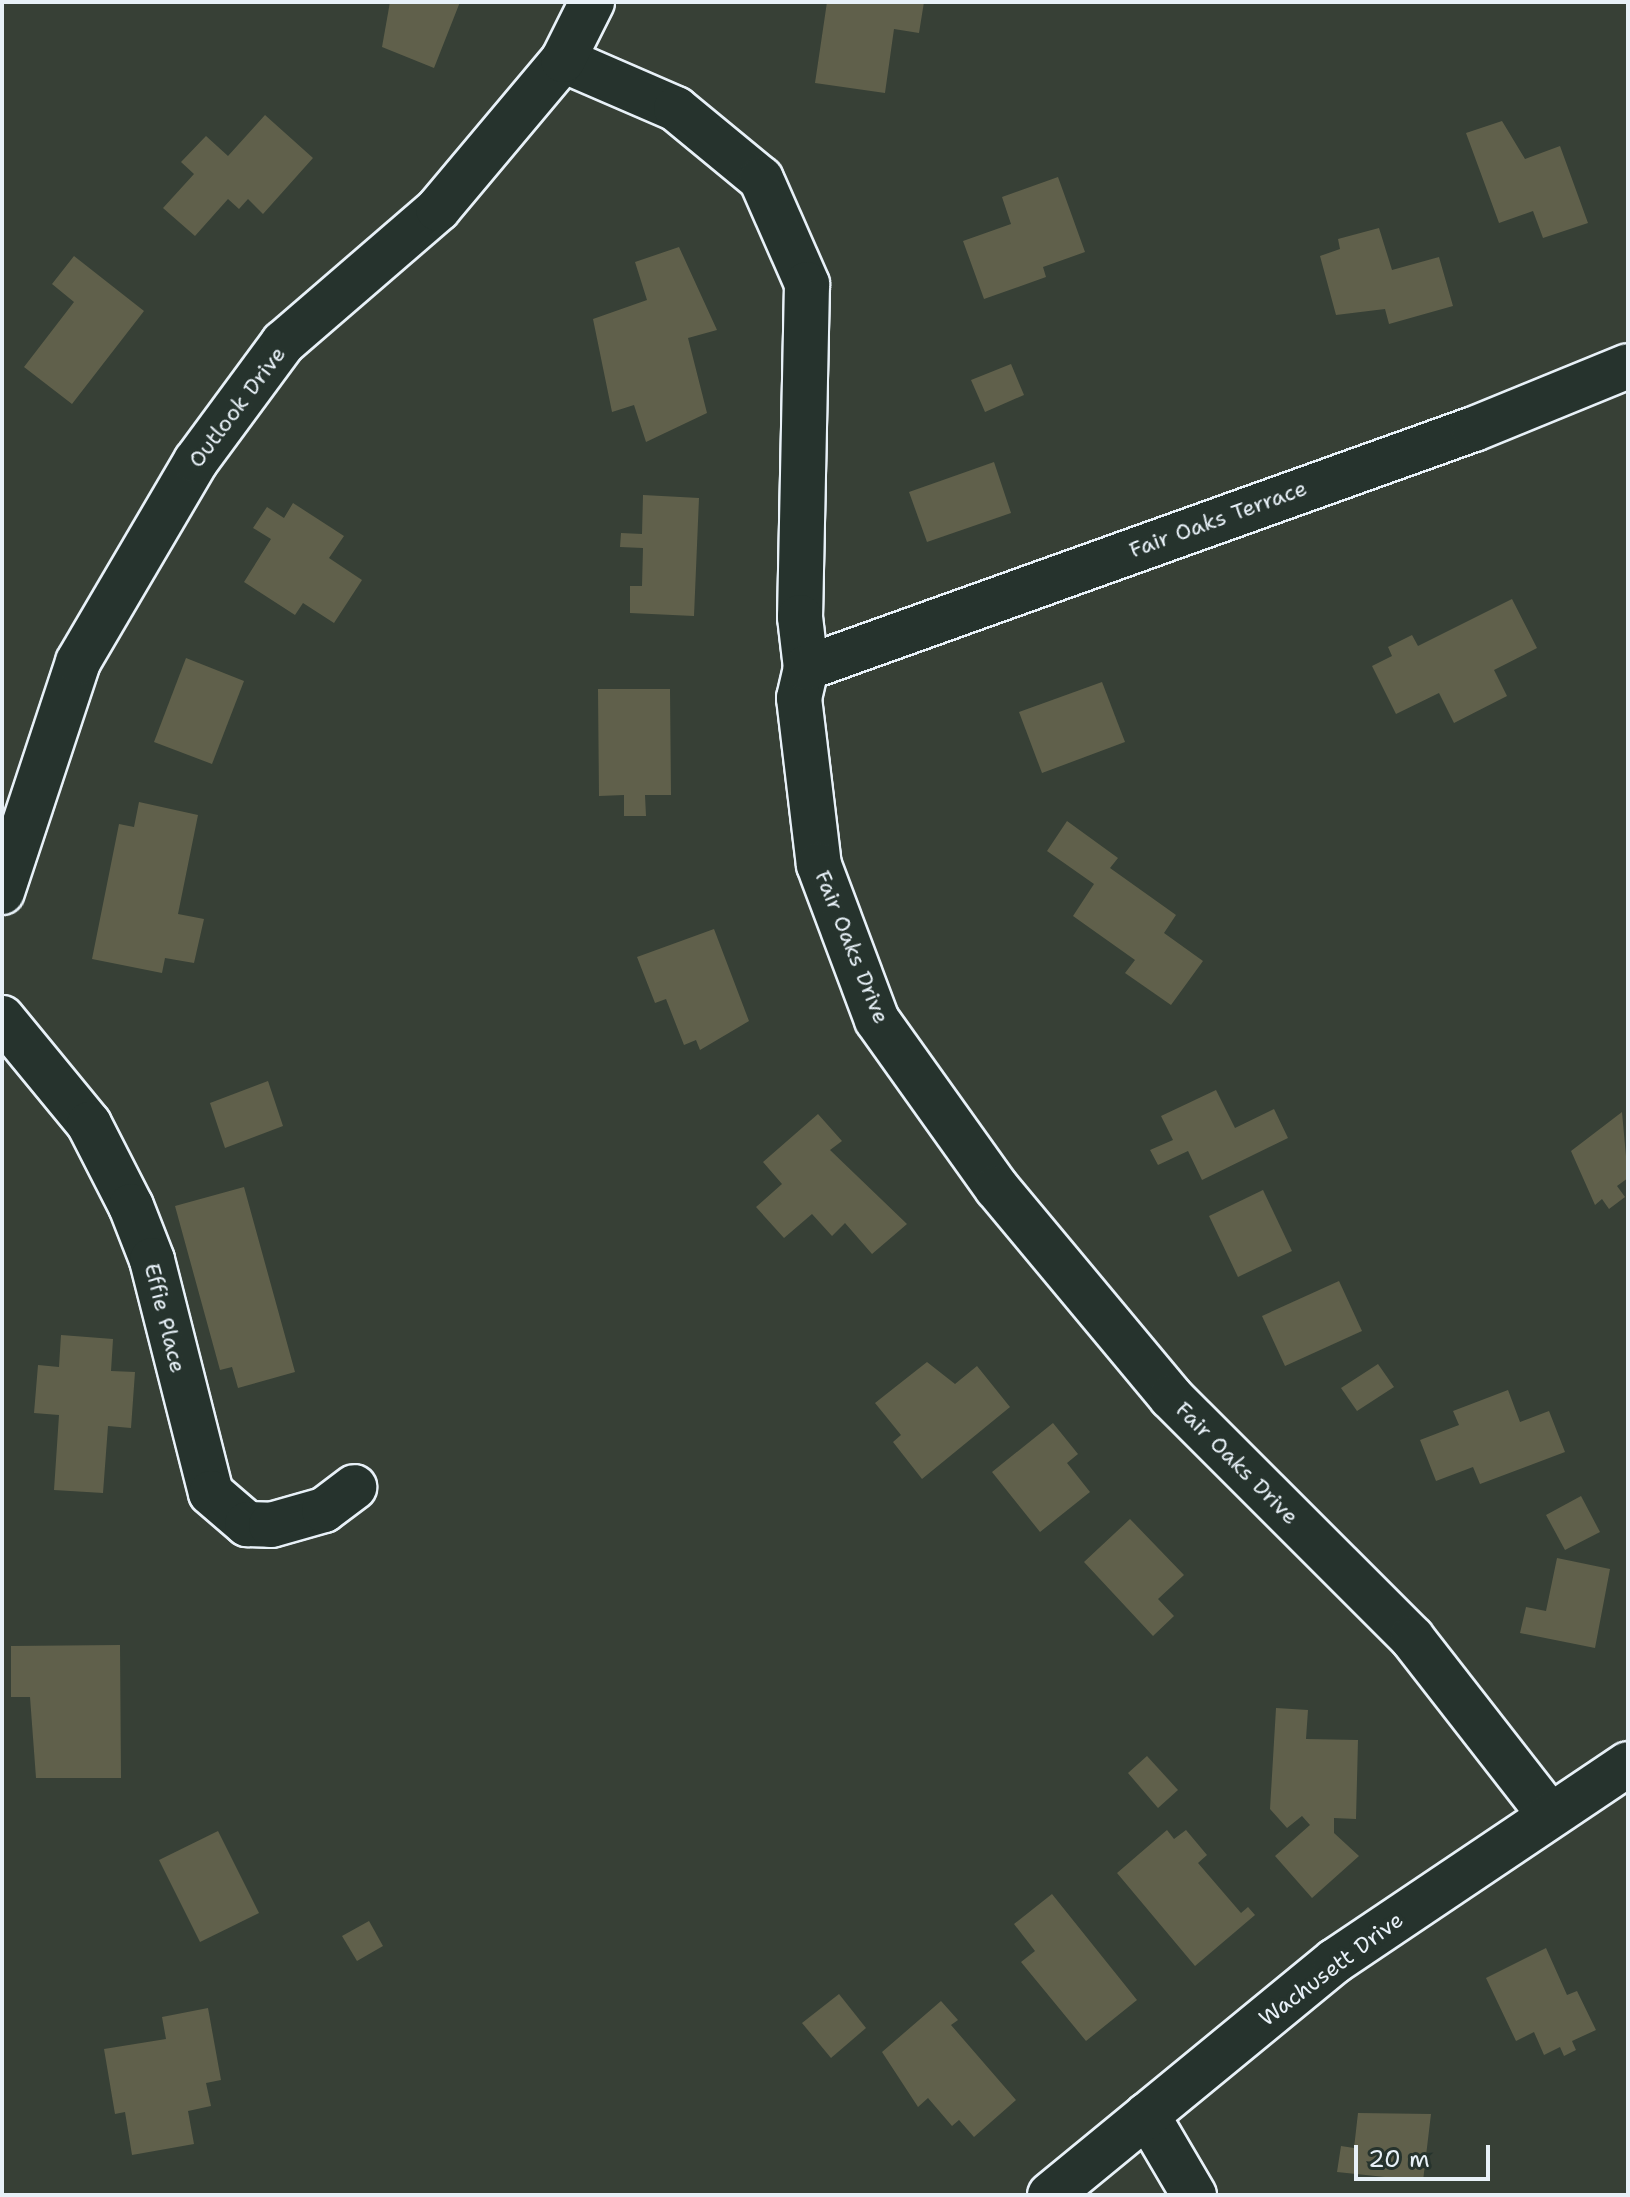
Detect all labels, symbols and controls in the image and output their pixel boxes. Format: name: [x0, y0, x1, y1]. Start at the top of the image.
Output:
street label: Outlook Drive: [183, 341, 291, 473]
street label: Fair Oaks Terrace: [1126, 475, 1310, 563]
street label: Fair Oaks Drive: [809, 867, 895, 1027]
street label: Effie Place: [139, 1260, 191, 1376]
street label: Fair Oaks Drive: [1170, 1396, 1304, 1530]
street label: Wachusett Drive: [1254, 1906, 1408, 2032]
scale bar: [1358, 2129, 1494, 2179]
text: 20 m: [1368, 2143, 1430, 2175]

